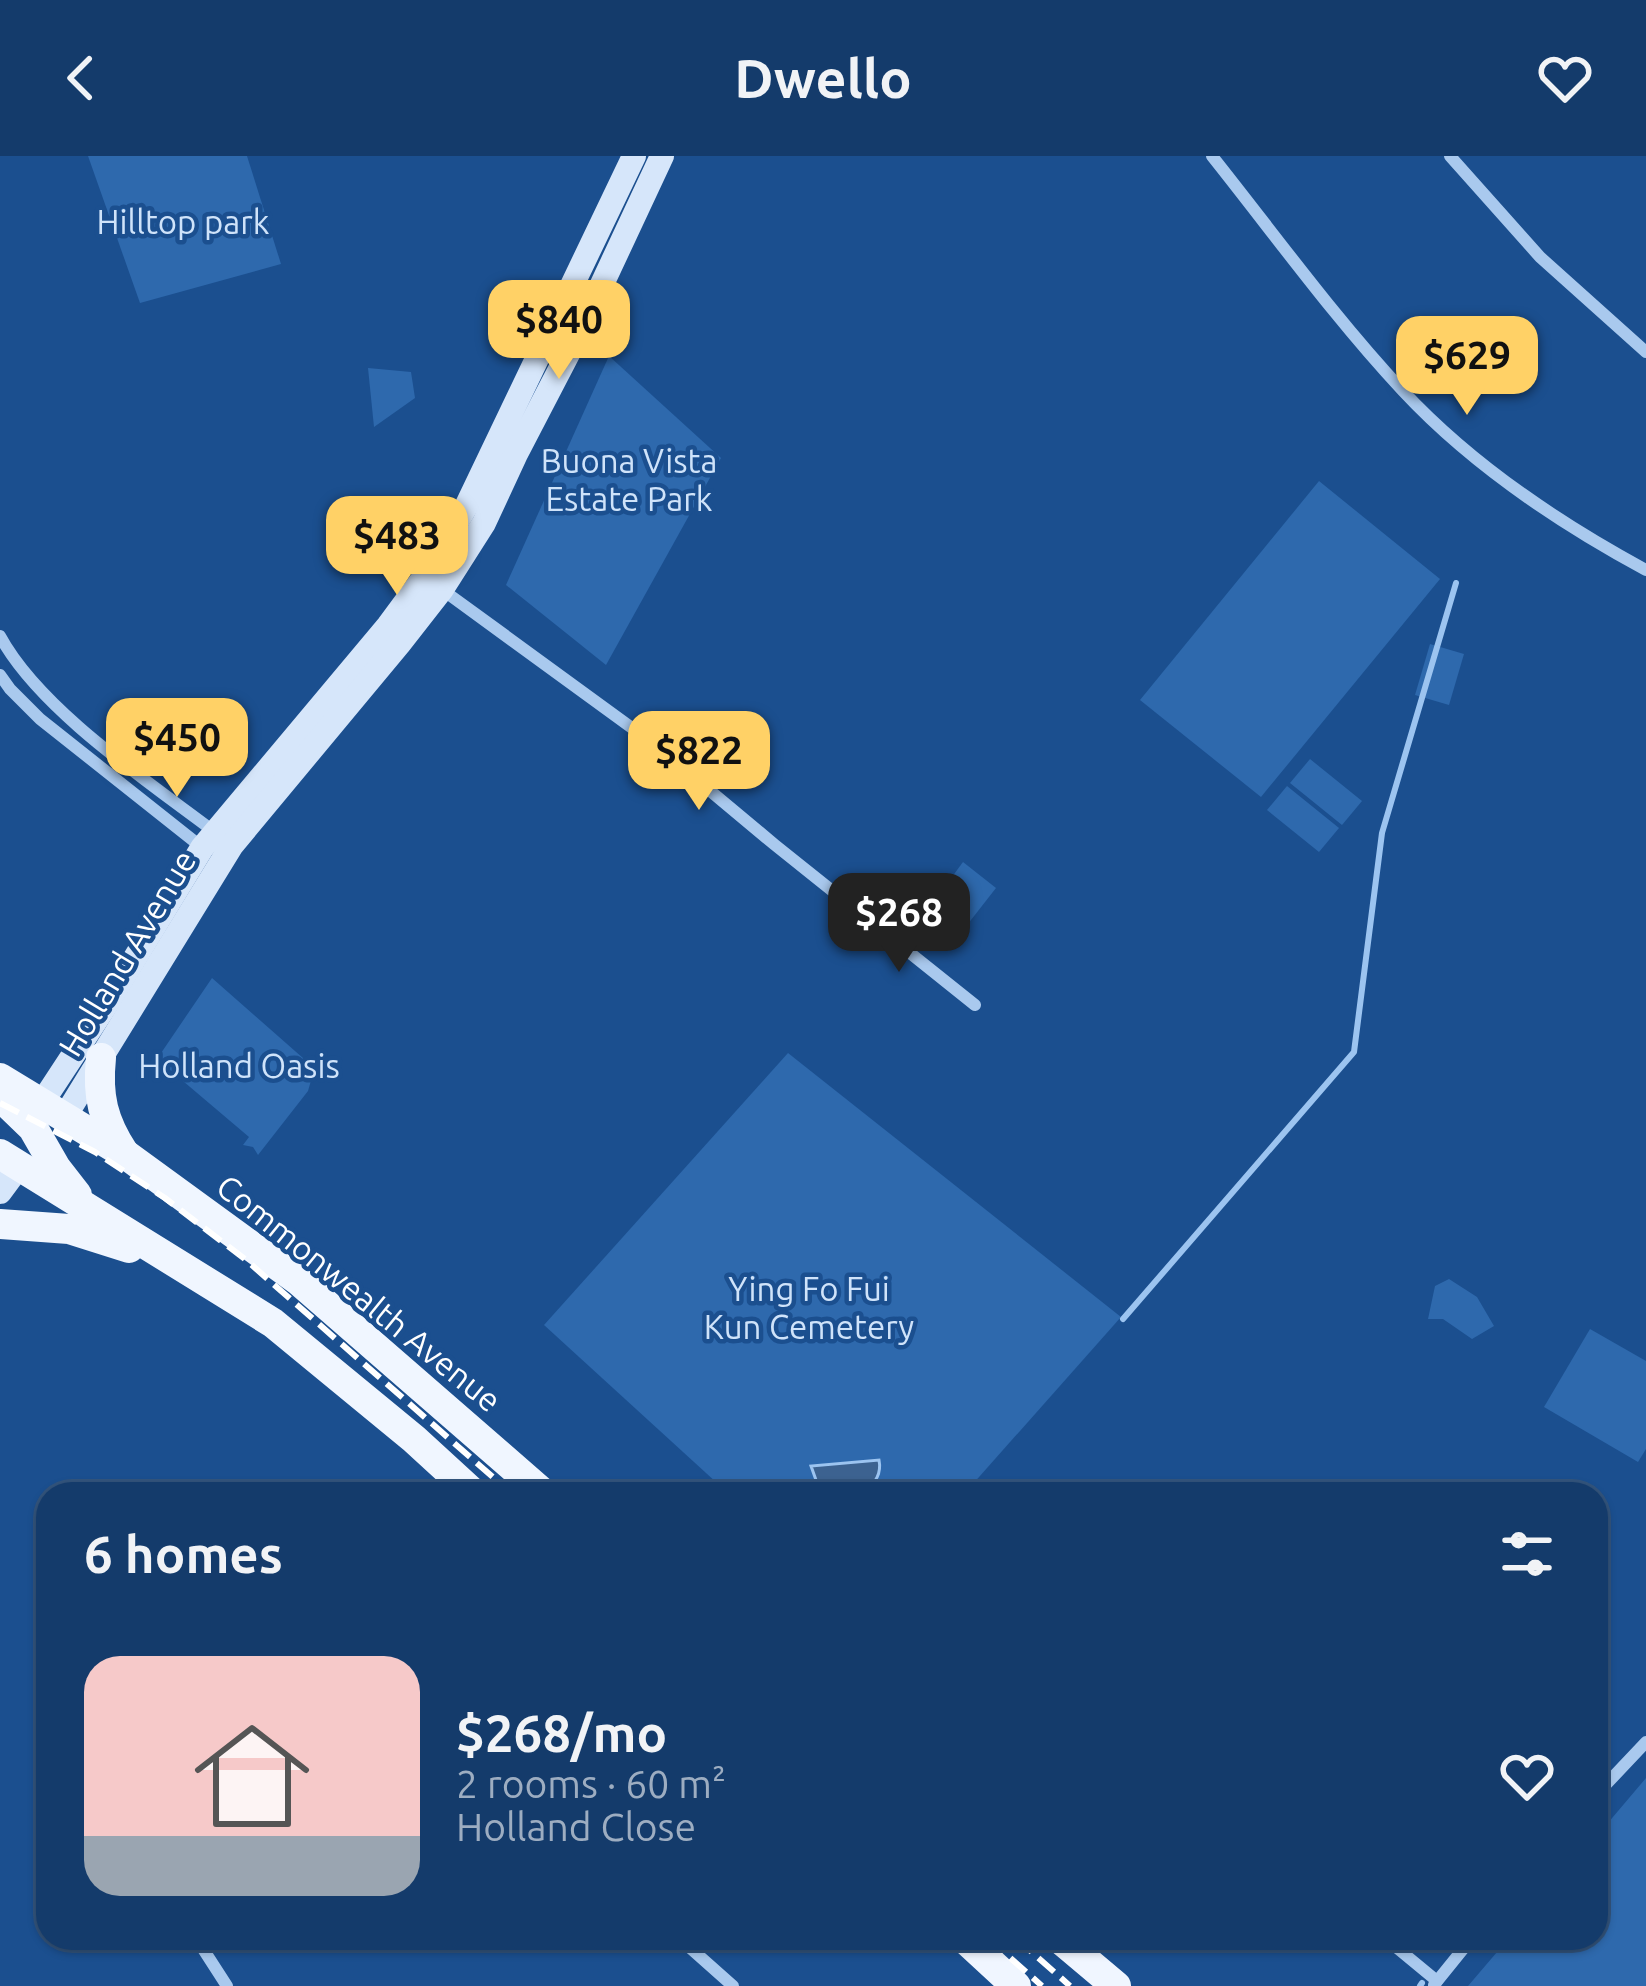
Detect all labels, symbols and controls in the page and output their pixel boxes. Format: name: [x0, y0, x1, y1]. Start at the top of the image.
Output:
icon: back: [48, 45, 114, 111]
icon: heart: [1532, 45, 1598, 111]
text: Dwello: [734, 48, 912, 108]
park label: Hilltop park: [97, 203, 270, 240]
pin: $840: [488, 280, 630, 382]
text: $840: [515, 297, 603, 340]
pin: $629: [1396, 316, 1538, 418]
text: $629: [1423, 333, 1511, 376]
park label: Buona Vista Estate Park: [541, 442, 717, 517]
pin: $483: [326, 496, 468, 598]
text: $483: [353, 513, 441, 556]
pin: $450: [106, 698, 248, 800]
pin: $822: [628, 711, 770, 813]
text: $450: [133, 715, 221, 758]
text: $822: [655, 728, 743, 771]
street label: Holland Avenue: [51, 843, 203, 1062]
pin: $268: [828, 873, 970, 975]
text: $268: [855, 890, 943, 933]
park label: Holland Oasis: [138, 1047, 340, 1084]
street label: Commonwealth Avenue: [210, 1167, 509, 1419]
park label: Ying Fo Fui Kun Cemetery: [704, 1270, 914, 1345]
icon: filters: [1494, 1521, 1560, 1587]
text: 6 homes: [84, 1525, 283, 1583]
icon: home: [180, 1704, 324, 1848]
text: $268/mo: [456, 1704, 667, 1762]
icon: heart: [1494, 1743, 1560, 1809]
text: 2 rooms · 60 m²: [456, 1762, 726, 1805]
text: Holland Close: [456, 1805, 696, 1848]

